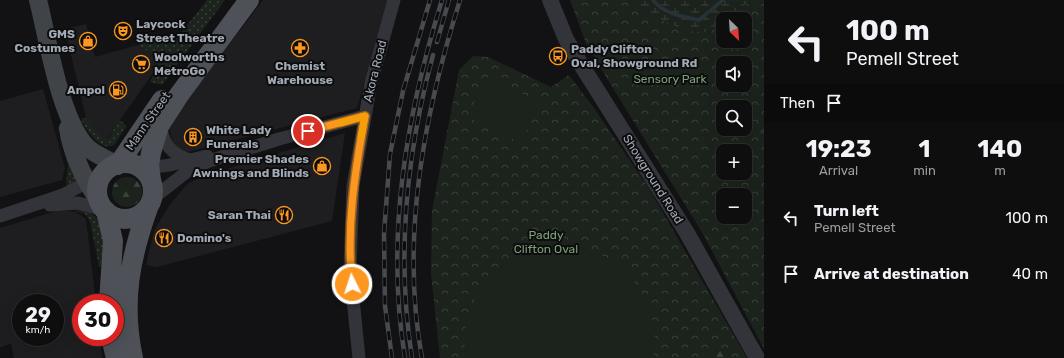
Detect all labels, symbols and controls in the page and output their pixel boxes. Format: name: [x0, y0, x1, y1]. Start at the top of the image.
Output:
north arrow: [716, 12, 752, 48]
map controls: [716, 12, 752, 224]
text: 100 m: [846, 14, 930, 47]
icon: left: [780, 16, 832, 68]
place label: Laycock Street Theatre: [136, 17, 225, 45]
theatre icon: Laycock Street Theatre: [113, 21, 133, 41]
place label: GMS Costumes: [15, 27, 75, 55]
shop icon: GMS Costumes: [78, 31, 98, 51]
pharmacy icon: Chemist Warehouse: [290, 38, 310, 58]
street label: Akora Road: [361, 39, 389, 103]
place label: Paddy Clifton Oval, Showground Rd: [571, 42, 697, 70]
bus stop icon: Paddy Clifton Oval, Showground Rd: [548, 46, 568, 66]
text: Pemell Street: [846, 48, 959, 70]
place label: Woolworths MetroGo: [154, 50, 225, 78]
supermarket icon: Woolworths MetroGo: [131, 54, 151, 74]
button: sound: [716, 56, 752, 92]
place label: Chemist Warehouse: [267, 59, 333, 87]
park label: Sensory Park: [633, 72, 707, 86]
fuel station icon: Ampol: [108, 80, 128, 100]
place label: Ampol: [67, 83, 105, 97]
street label: Mann Street: [123, 89, 174, 153]
icon: arrive: [823, 92, 845, 114]
text: Then: [780, 94, 815, 112]
button: search: [716, 100, 752, 136]
pin: [291, 114, 325, 148]
icon: arrive: [297, 120, 319, 142]
place label: White Lady Funerals: [206, 123, 271, 151]
building icon: White Lady Funerals: [183, 127, 203, 147]
street label: Showground Road: [620, 132, 686, 226]
text: 19:23: [806, 135, 872, 163]
text: 1: [919, 135, 931, 163]
text: 140: [978, 135, 1022, 163]
button: +: [716, 144, 752, 180]
place label: Premier Shades Awnings and Blinds: [193, 152, 309, 180]
shop icon: Premier Shades Awnings and Blinds: [312, 156, 332, 176]
text: Arrival: [819, 163, 858, 178]
text: min: [913, 163, 936, 178]
text: m: [994, 163, 1006, 178]
button: −: [716, 188, 752, 224]
text: Turn left: [814, 202, 879, 220]
restaurant icon: Saran Thai: [274, 205, 294, 225]
icon: left: [780, 207, 802, 229]
place label: Saran Thai: [208, 208, 271, 222]
text: 100 m: [1006, 209, 1048, 227]
text: Pemell Street: [814, 220, 895, 235]
restaurant icon: Domino's: [154, 228, 174, 248]
park label: Paddy Clifton Oval: [514, 228, 578, 256]
place label: Domino's: [177, 231, 232, 245]
position arrow: [331, 263, 373, 305]
icon: arrive: [780, 263, 802, 285]
text: Arrive at destination: [814, 265, 969, 283]
text: 40 m: [1012, 265, 1048, 283]
speed limit sign: 30: [72, 294, 124, 346]
text: 29: [25, 303, 51, 327]
text: km/h: [26, 324, 50, 336]

